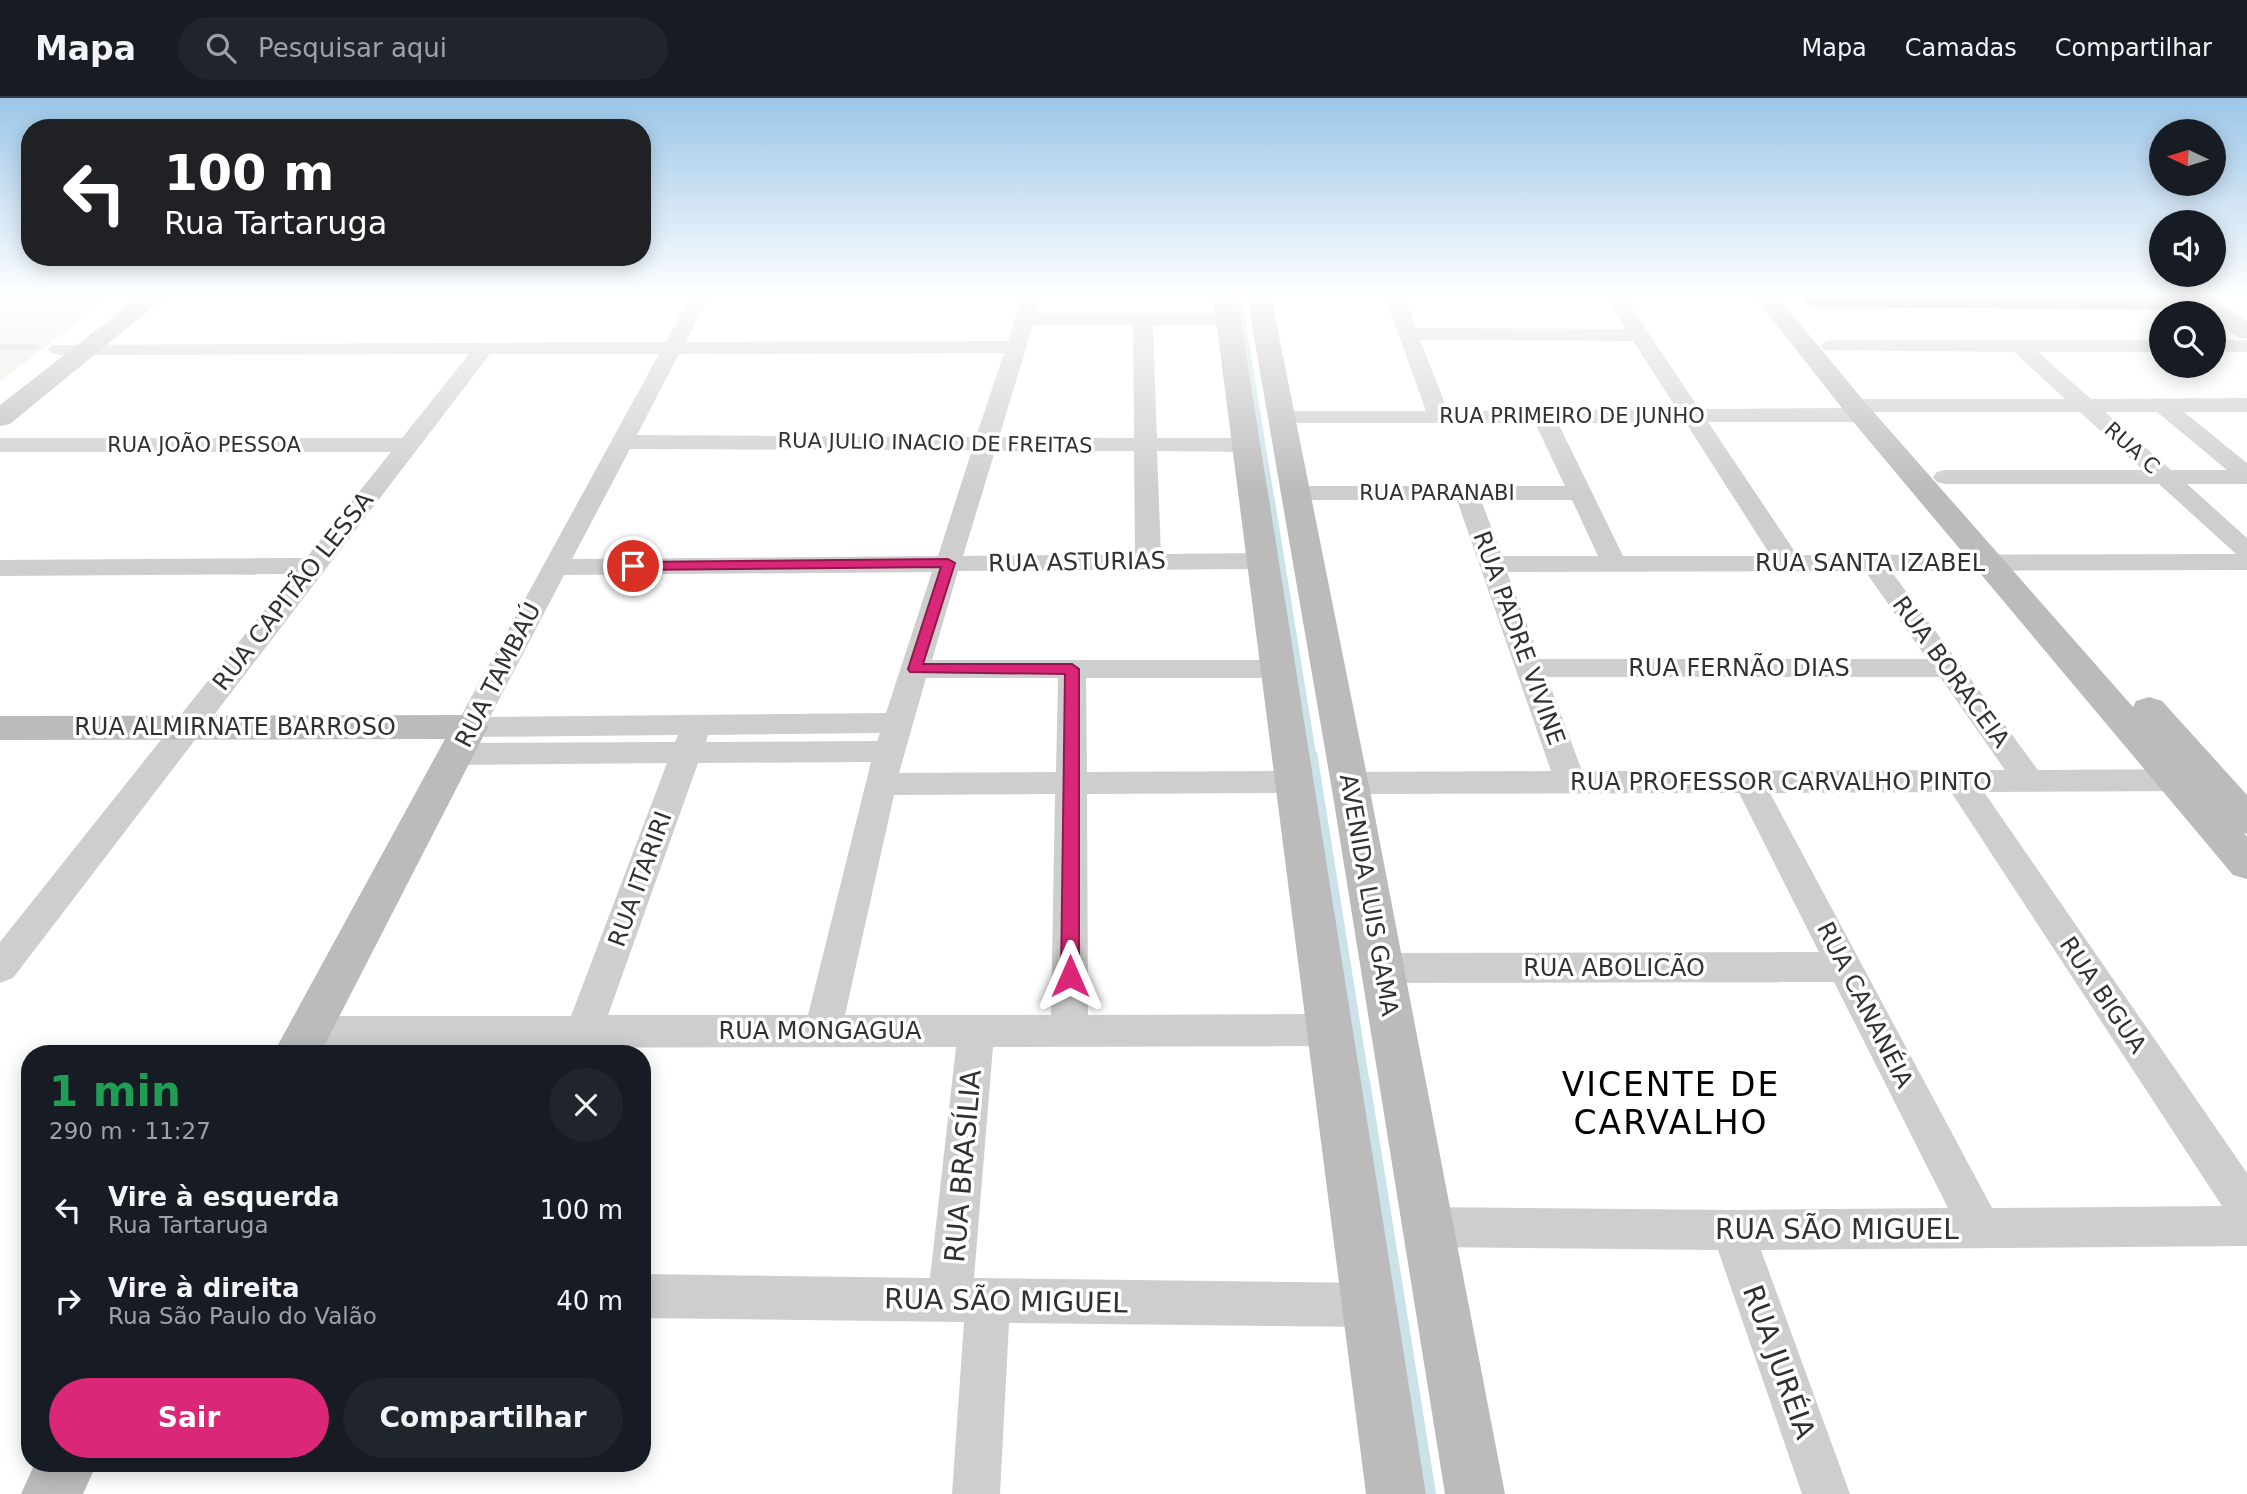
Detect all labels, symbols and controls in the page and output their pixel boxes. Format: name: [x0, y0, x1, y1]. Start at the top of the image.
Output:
search box: [178, 17, 668, 80]
text: Mapa: [35, 29, 136, 68]
icon: search: [202, 29, 240, 67]
text: Pesquisar aqui: [258, 33, 447, 63]
text: Mapa: [1801, 34, 1867, 62]
text: Camadas: [1905, 34, 2017, 62]
text: Compartilhar: [2055, 34, 2212, 62]
north arrow: [2149, 119, 2226, 196]
map controls: [2149, 119, 2226, 378]
text: 100 m: [164, 145, 334, 202]
icon: left: [49, 147, 140, 238]
text: Rua Tartaruga: [164, 204, 387, 242]
button: sound: [2149, 210, 2226, 287]
button: search: [2149, 301, 2226, 378]
street label: RUA PRIMEIRO DE JUNHO: [1439, 404, 1705, 428]
street label: RUA C: [2100, 417, 2164, 479]
street label: RUA JULIO INACIO DE FREITAS: [777, 428, 1093, 458]
street label: RUA JOÃO PESSOA: [107, 431, 301, 457]
street label: RUA PARANABI: [1359, 481, 1515, 505]
street label: RUA CAPITÃO LESSA: [205, 484, 380, 696]
street label: RUA PADRE VIVINE: [1467, 527, 1571, 749]
pin: [603, 536, 663, 596]
street label: RUA ASTURIAS: [988, 546, 1166, 578]
icon: arrive: [614, 547, 652, 585]
street label: RUA SANTA IZABEL: [1755, 549, 1986, 577]
street label: RUA BORACEIA: [1887, 591, 2016, 754]
street label: RUA TAMBAÚ: [448, 597, 546, 752]
street label: RUA FERNÃO DIAS: [1628, 652, 1850, 682]
street label: RUA ALMIRNATE BARROSO: [74, 713, 396, 741]
street label: RUA PROFESSOR CARVALHO PINTO: [1570, 768, 1992, 796]
street label: AVENIDA LUIS GAMA: [1334, 772, 1404, 1019]
street label: RUA ITARIRI: [603, 807, 677, 951]
street label: RUA CANANÉIA: [1811, 917, 1920, 1093]
street label: RUA BIGUA: [2054, 931, 2153, 1059]
position arrow: [1033, 939, 1107, 1013]
street label: RUA ABOLICÃO: [1523, 952, 1705, 982]
street label: RUA MONGAGUA: [718, 1017, 922, 1045]
district label: VICENTE DE CARVALHO: [1562, 1065, 1780, 1142]
text: 1 min: [49, 1067, 181, 1116]
button: close: [549, 1068, 623, 1142]
street label: RUA BRASÍLIA: [937, 1068, 988, 1264]
text: 290 m · 11:27: [49, 1118, 211, 1144]
text: Vire à esquerda: [108, 1182, 340, 1212]
icon: left: [49, 1191, 87, 1229]
text: 100 m: [540, 1195, 623, 1225]
text: Rua Tartaruga: [108, 1212, 269, 1238]
street label: RUA SÃO MIGUEL: [1715, 1213, 1959, 1246]
text: Vire à direita: [108, 1273, 300, 1303]
street label: RUA JURÉIA: [1736, 1280, 1823, 1443]
icon: right: [49, 1282, 87, 1320]
street label: RUA SÃO MIGUEL: [884, 1282, 1129, 1320]
text: 40 m: [556, 1286, 623, 1316]
text: Rua São Paulo do Valão: [108, 1303, 377, 1329]
button: Sair: [49, 1378, 329, 1458]
button: Compartilhar: [343, 1378, 623, 1458]

